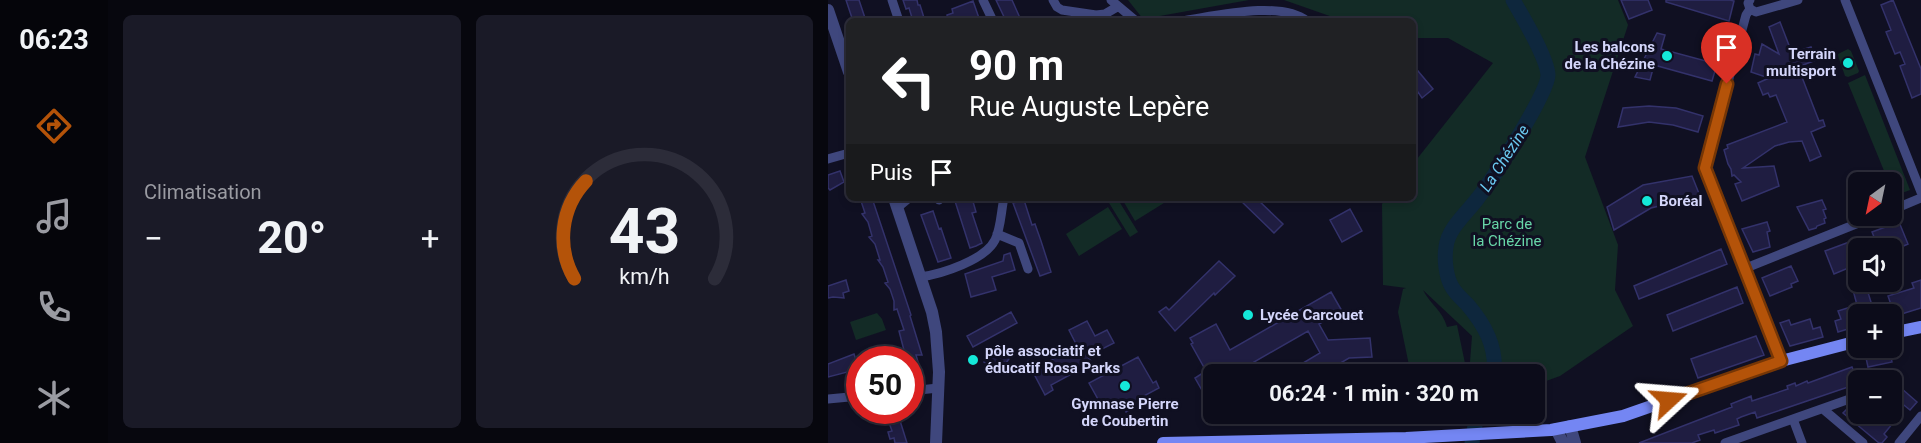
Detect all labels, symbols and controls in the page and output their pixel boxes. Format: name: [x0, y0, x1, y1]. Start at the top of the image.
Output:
pin: [1701, 22, 1752, 84]
text: 06:23: [19, 24, 89, 56]
icon: arrive: [1710, 31, 1743, 64]
place label: Les balcons de la Chézine: [1565, 38, 1655, 73]
text: 90 m: [969, 41, 1064, 90]
icon: left: [870, 42, 948, 120]
place label: Terrain multisport: [1766, 45, 1836, 80]
marker: Les balcons de la Chézine: [1660, 49, 1674, 63]
marker: Terrain multisport: [1841, 56, 1855, 70]
text: Rue Auguste Lepère: [969, 91, 1209, 123]
icon: directions: [33, 105, 75, 147]
water label: La Chézine: [1476, 121, 1533, 195]
icon: arrive: [925, 156, 958, 189]
text: Puis: [870, 160, 913, 185]
north arrow: [1848, 172, 1902, 226]
map controls: [1848, 172, 1902, 424]
text: Climatisation: [144, 180, 262, 204]
place label: Boréal: [1659, 192, 1703, 210]
marker: Boréal: [1640, 194, 1654, 208]
icon: music: [33, 195, 75, 237]
text: 43: [608, 195, 680, 268]
text: 20°: [257, 211, 326, 264]
park label: Parc de la Chézine: [1473, 215, 1541, 250]
text: −: [144, 219, 163, 258]
text: +: [421, 219, 440, 258]
button: sound: [1848, 238, 1902, 292]
text: km/h: [619, 264, 669, 289]
icon: phone: [33, 286, 75, 328]
button: +: [1848, 304, 1902, 358]
place label: Lycée Carcouet: [1260, 306, 1363, 324]
marker: Lycée Carcouet: [1241, 308, 1255, 322]
place label: pôle associatif et éducatif Rosa Parks: [985, 342, 1121, 377]
speed limit sign: 50: [846, 346, 924, 424]
marker: pôle associatif et éducatif Rosa Parks: [966, 353, 980, 367]
position arrow: [1637, 368, 1701, 432]
button: −: [1848, 370, 1902, 424]
icon: climate: [33, 377, 75, 419]
marker: Gymnase Pierre de Coubertin: [1118, 379, 1132, 393]
text: 06:24 · 1 min · 320 m: [1269, 381, 1479, 406]
place label: Gymnase Pierre de Coubertin: [1071, 395, 1179, 430]

